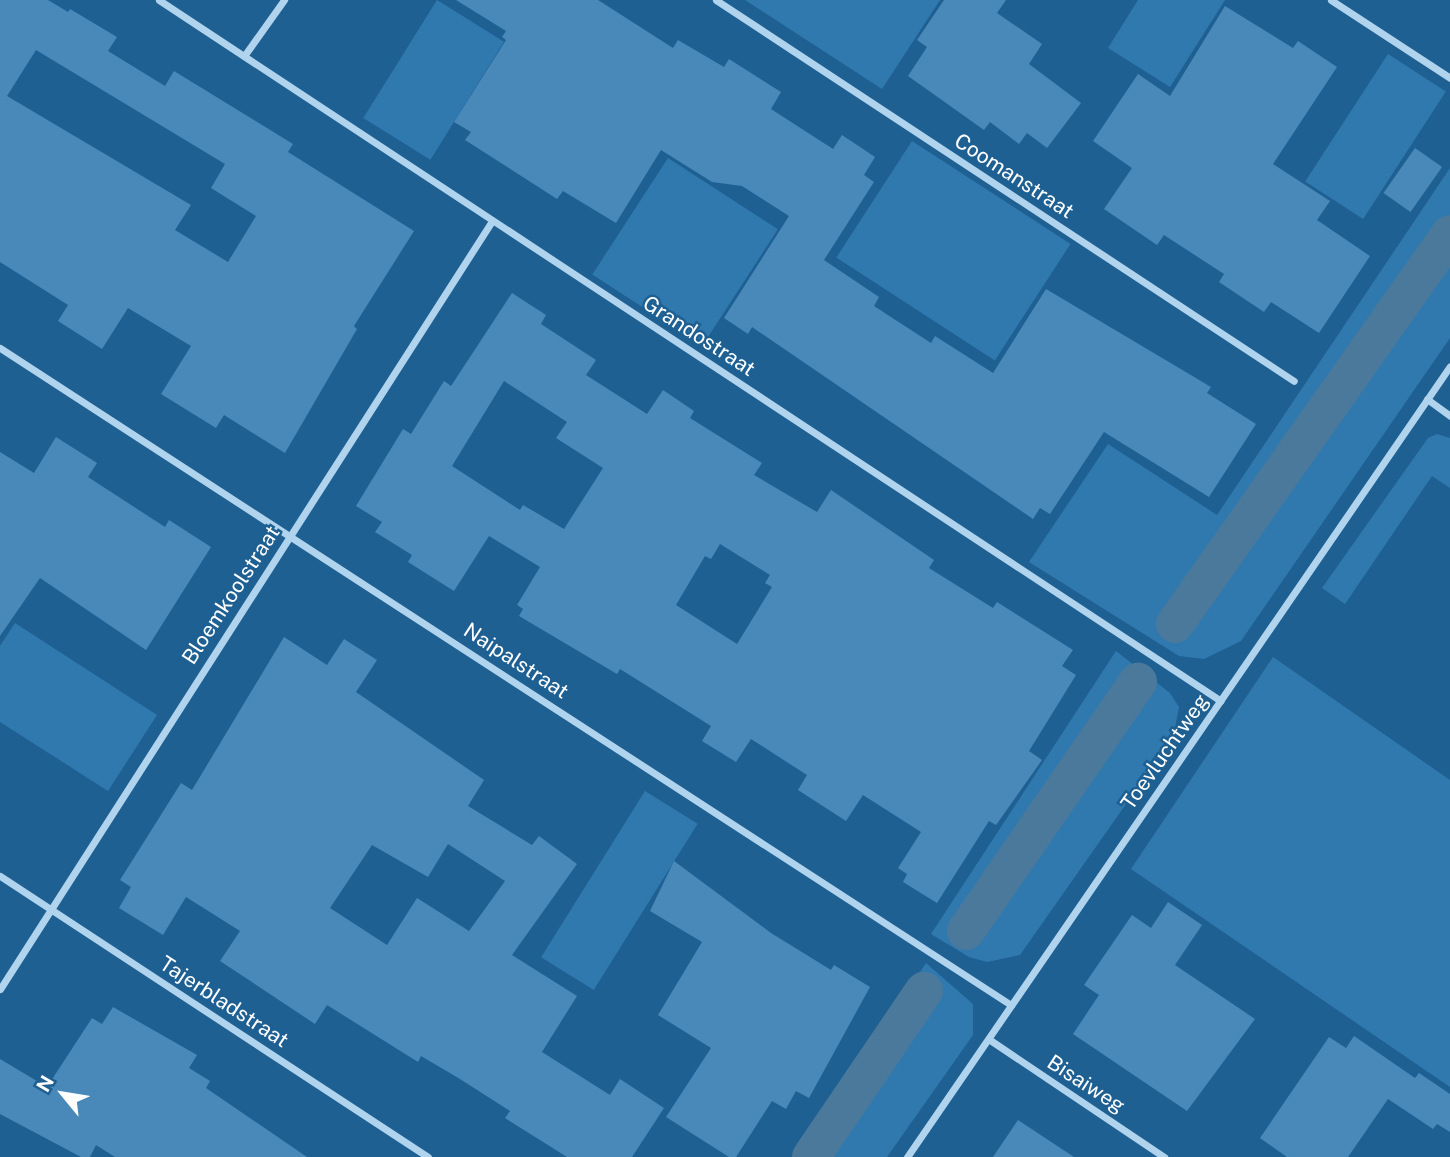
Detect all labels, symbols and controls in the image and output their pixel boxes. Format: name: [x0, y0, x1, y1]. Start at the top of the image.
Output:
street label: Coomanstraat: [950, 128, 1078, 224]
street label: Grandostraat: [638, 290, 760, 382]
street label: Bloemkoolstraat: [177, 521, 285, 669]
street label: Naipalstraat: [459, 618, 573, 704]
street label: Toevluchtweg: [1116, 689, 1214, 815]
street label: Tajerbladstraat: [155, 951, 293, 1053]
street label: Bisaiweg: [1042, 1050, 1130, 1118]
north arrow: [28, 1059, 98, 1129]
text: N: [32, 1072, 58, 1095]

